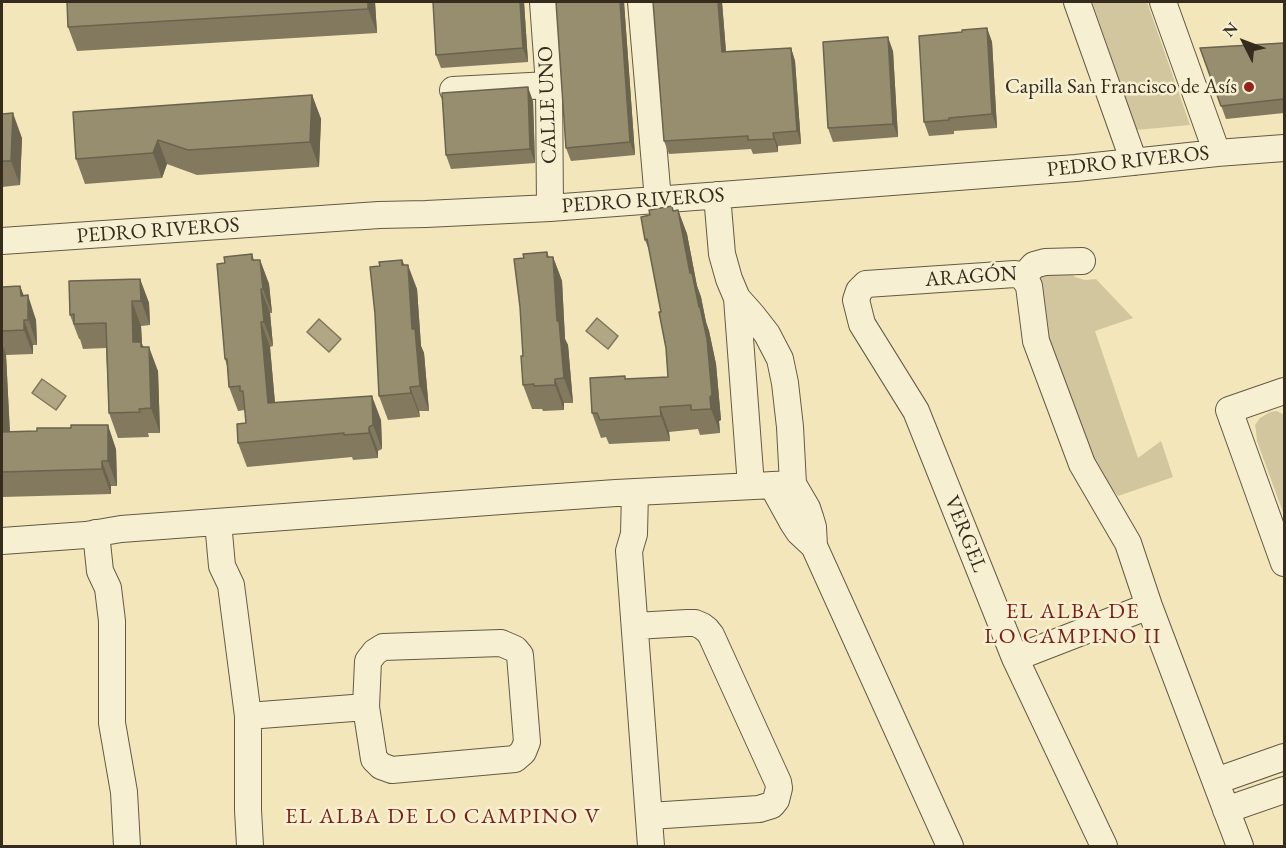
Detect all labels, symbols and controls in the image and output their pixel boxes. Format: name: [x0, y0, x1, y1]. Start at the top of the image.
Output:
north arrow: [1214, 12, 1274, 72]
text: N: [1218, 18, 1242, 41]
street label: CALLE UNO: [533, 46, 563, 164]
place label: Capilla San Francisco de Asís: [1005, 74, 1237, 100]
marker: Capilla San Francisco de Asís: [1242, 80, 1256, 94]
street label: PEDRO RIVEROS: [1045, 141, 1211, 183]
street label: PEDRO RIVEROS: [561, 183, 725, 219]
street label: PEDRO RIVEROS: [76, 213, 240, 249]
street label: ARAGÓN: [924, 261, 1018, 293]
street label: VERGEL: [938, 492, 992, 576]
district label: EL ALBA DE LO CAMPINO II: [984, 599, 1162, 650]
district label: EL ALBA DE LO CAMPINO V: [285, 804, 601, 830]

